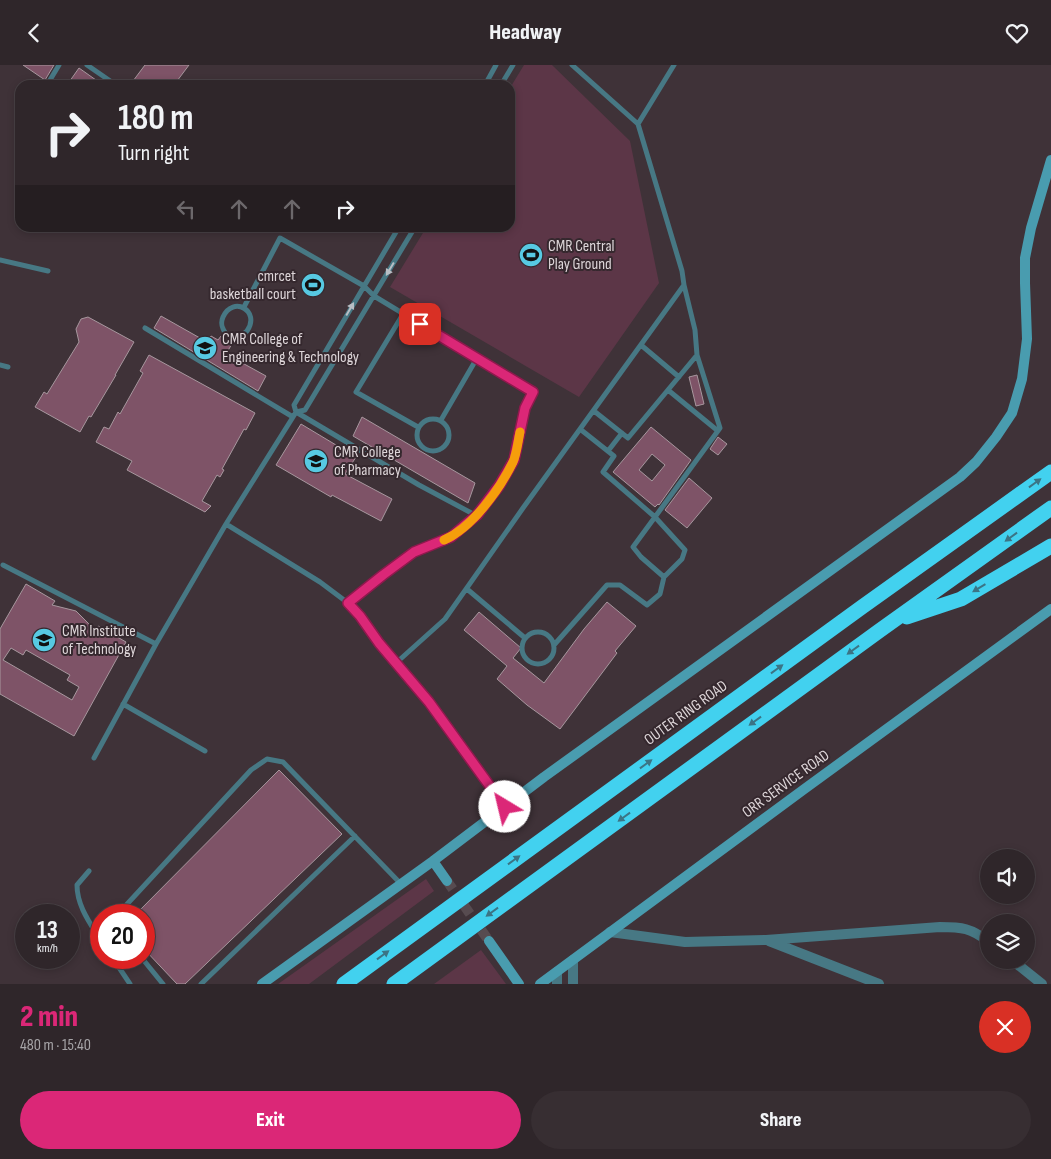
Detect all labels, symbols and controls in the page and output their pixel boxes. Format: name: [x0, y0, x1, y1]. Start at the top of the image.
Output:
icon: back: [20, 19, 48, 47]
text: Headway: [489, 19, 562, 46]
icon: heart: [1003, 19, 1031, 47]
text: 180 m: [118, 97, 194, 140]
icon: right: [35, 100, 100, 165]
text: Turn right: [118, 140, 189, 167]
icon: left: [172, 195, 200, 223]
icon: ahead: [225, 195, 253, 223]
icon: ahead: [278, 195, 306, 223]
icon: right: [331, 195, 359, 223]
place label: CMR Central Play Ground: [548, 237, 615, 274]
sports icon: CMR Central Play Ground: [518, 242, 544, 268]
one-way arrow: [385, 263, 395, 276]
place label: cmrcet basketball court: [210, 267, 296, 304]
sports icon: cmrcet basketball court: [300, 272, 326, 298]
one-way arrow: [346, 303, 355, 316]
pin: [399, 303, 441, 345]
icon: arrive: [406, 310, 434, 338]
place label: CMR College of Engineering & Technology: [222, 330, 359, 367]
school or university icon: CMR College of Engineering & Technology: [192, 335, 218, 361]
place label: CMR College of Pharmacy: [334, 443, 401, 480]
school or university icon: CMR College of Pharmacy: [303, 448, 329, 474]
one-way arrow: [1028, 478, 1042, 488]
one-way arrow: [1005, 532, 1018, 542]
one-way arrow: [972, 584, 985, 593]
place label: CMR Institute of Technology: [62, 622, 136, 659]
school or university icon: CMR Institute of Technology: [31, 627, 57, 653]
one-way arrow: [846, 645, 859, 655]
one-way arrow: [770, 664, 784, 674]
street label: OUTER RING ROAD: [641, 676, 731, 749]
one-way arrow: [748, 716, 762, 726]
street label: ORR SERVICE ROAD: [739, 746, 833, 822]
one-way arrow: [639, 759, 653, 769]
position arrow: [478, 780, 530, 832]
one-way arrow: [617, 812, 631, 822]
map controls: [980, 849, 1035, 969]
button: sound: [980, 849, 1035, 904]
one-way arrow: [508, 855, 521, 865]
speed limit sign: 20: [90, 904, 155, 969]
one-way arrow: [486, 907, 499, 917]
button: layers: [980, 914, 1035, 969]
text: 13: [37, 915, 58, 946]
text: km/h: [37, 941, 58, 956]
one-way arrow: [376, 950, 390, 960]
text: 2 min: [20, 999, 78, 1035]
button: close: [979, 1001, 1031, 1053]
text: 480 m · 15:40: [20, 1036, 91, 1055]
button: Exit: [20, 1091, 521, 1149]
button: Share: [531, 1091, 1031, 1149]

